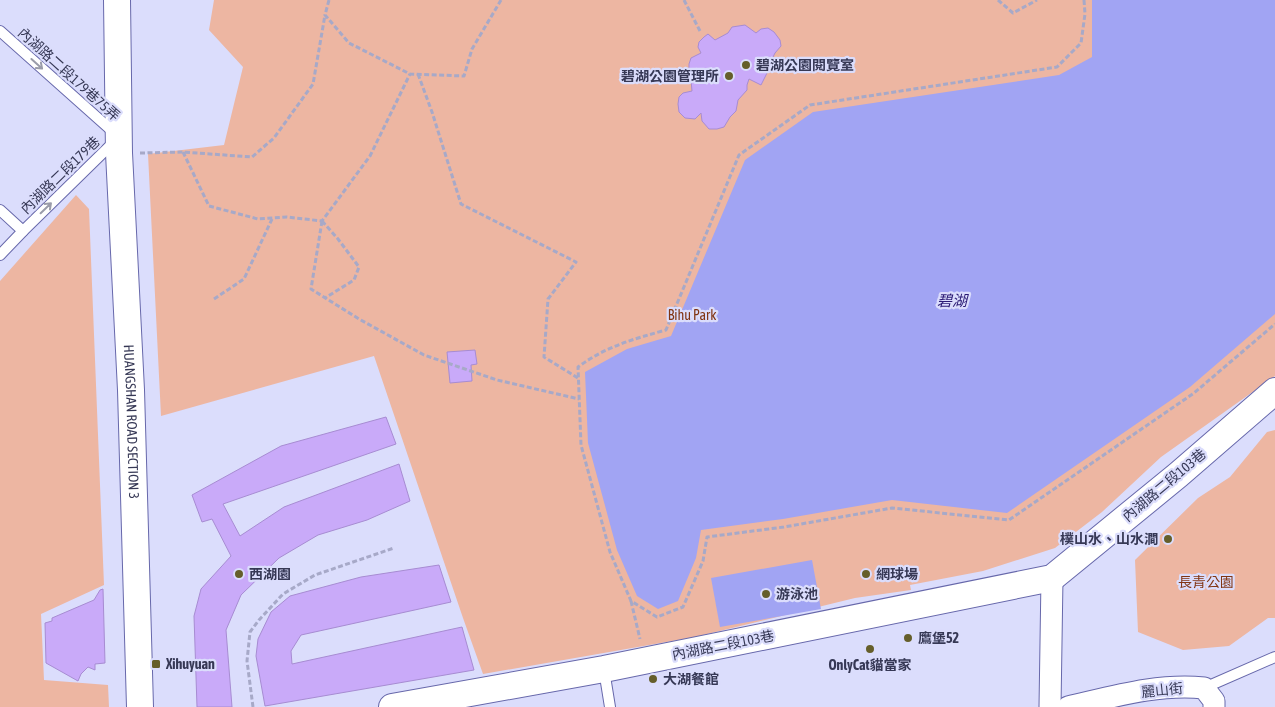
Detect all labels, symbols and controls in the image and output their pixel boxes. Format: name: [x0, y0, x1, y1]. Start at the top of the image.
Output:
street label: 內湖路二段179巷75弄: [15, 24, 123, 124]
place label: 碧湖公園閱覽室: [756, 57, 854, 73]
one-way arrow: [30, 58, 43, 69]
marker: 碧湖公園閱覽室: [740, 59, 752, 71]
place label: 碧湖公園管理所: [621, 68, 719, 84]
marker: 碧湖公園管理所: [723, 70, 735, 82]
street label: 內湖路二段179巷: [17, 133, 103, 217]
one-way arrow: [40, 202, 53, 214]
water label: 碧湖: [937, 292, 969, 309]
park label: Bihu Park: [668, 307, 716, 323]
street label: HUANGSHAN ROAD SECTION 3: [121, 344, 142, 499]
street label: 內湖路二段103巷: [1119, 446, 1209, 524]
place label: 樸山水、山水澗: [1060, 531, 1158, 547]
marker: 樸山水、山水澗: [1162, 533, 1174, 545]
place label: 西湖園: [249, 566, 291, 582]
place label: 網球場: [876, 566, 918, 582]
marker: 西湖園: [233, 568, 245, 580]
marker: 網球場: [860, 568, 872, 580]
park label: 長青公園: [1178, 574, 1234, 590]
place label: 游泳池: [776, 586, 818, 602]
marker: 游泳池: [760, 588, 772, 600]
street label: 內湖路二段103巷: [671, 627, 775, 663]
place label: 鷹堡52: [918, 630, 960, 646]
marker: 鷹堡52: [902, 632, 914, 644]
marker: OnlyCat貓當家: [864, 643, 876, 655]
place label: Xihuyuan: [165, 656, 215, 672]
place label: OnlyCat貓當家: [828, 657, 912, 673]
marker: Xihuyuan: [150, 658, 162, 670]
place label: 大湖餐館: [663, 671, 719, 687]
marker: 大湖餐館: [647, 673, 659, 685]
street label: 麗山街: [1140, 680, 1184, 700]

